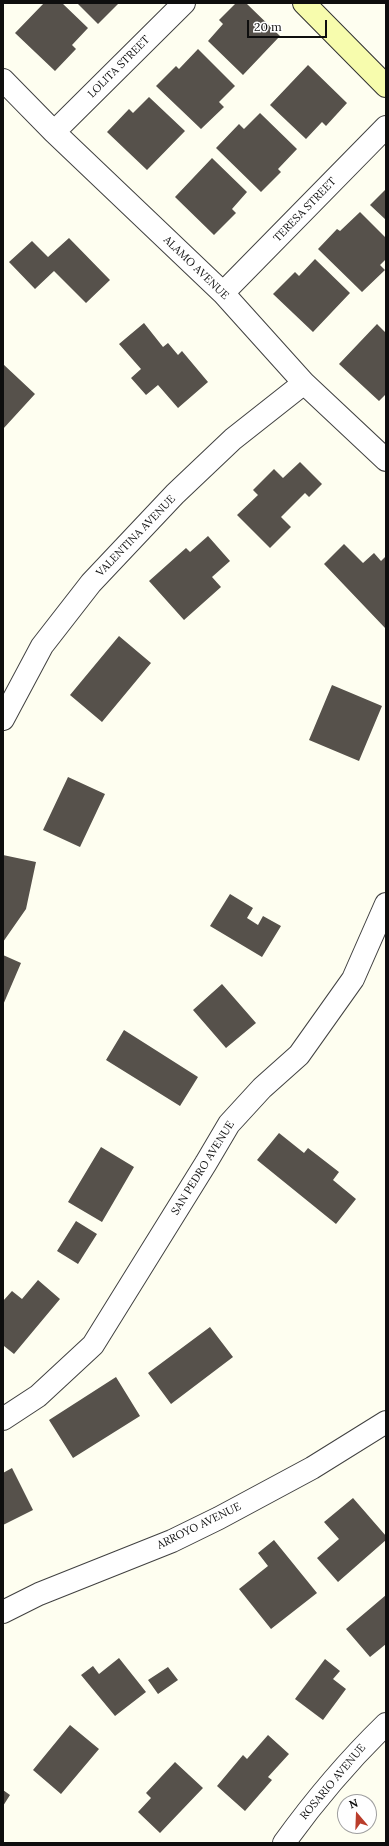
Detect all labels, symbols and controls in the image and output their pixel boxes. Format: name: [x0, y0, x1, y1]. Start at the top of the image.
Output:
scale bar: [249, 12, 329, 38]
text: 20 m: [254, 19, 282, 34]
street label: LOLITA STREET: [85, 33, 153, 101]
street label: TERESA STREET: [271, 175, 339, 245]
street label: ALAMO AVENUE: [160, 233, 232, 303]
street label: VALENTINA AVENUE: [94, 493, 178, 579]
street label: SAN PEDRO AVENUE: [169, 1119, 237, 1217]
street label: ARROYO AVENUE: [155, 1500, 243, 1552]
street label: ROSARIO AVENUE: [297, 1741, 369, 1823]
north arrow: [337, 1794, 377, 1834]

